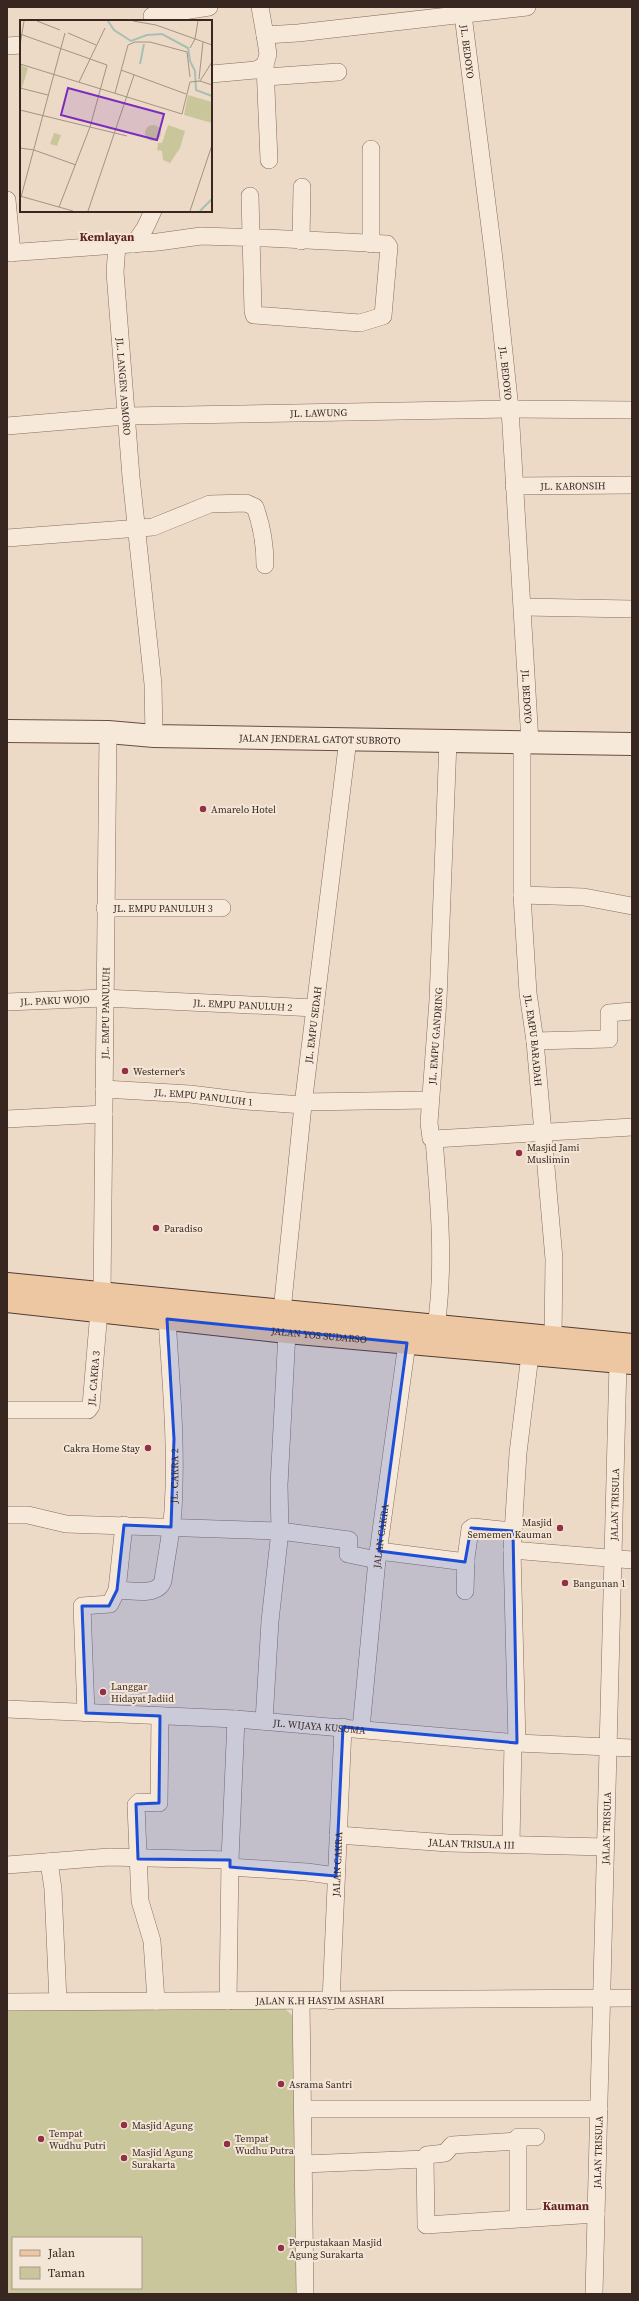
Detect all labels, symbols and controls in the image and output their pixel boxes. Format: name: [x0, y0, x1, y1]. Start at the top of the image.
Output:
inset map: [20, 20, 212, 212]
street label: JL. BEDOYO: [457, 23, 477, 79]
district label: Kemlayan: [80, 229, 135, 245]
street label: JL. LANGEN ASMORO: [113, 336, 134, 436]
street label: JL. BEDOYO: [496, 345, 515, 401]
street label: JL. LAWUNG: [289, 406, 348, 420]
street label: JL. KARONSIH: [539, 479, 606, 493]
street label: JL. BEDOYO: [519, 668, 535, 724]
street label: JALAN JENDERAL GATOT SUBROTO: [238, 731, 401, 747]
place label: Amarelo Hotel: [211, 803, 276, 816]
marker: Amarelo Hotel: [198, 804, 208, 814]
street label: JL. EMPU PANULUH 3: [112, 902, 213, 915]
street label: JL. EMPU PANULUH: [98, 967, 112, 1060]
street label: JL. EMPU SEDAH: [302, 985, 325, 1065]
street label: JL. EMPU GANDRING: [426, 987, 445, 1086]
street label: JL. PAKU WOJO: [19, 993, 90, 1008]
street label: JL. EMPU BARADAH: [521, 993, 545, 1087]
street label: JL. EMPU PANULUH 2: [192, 996, 293, 1014]
place label: Westerner's: [133, 1065, 185, 1078]
marker: Westerner's: [120, 1066, 130, 1076]
street label: JL. EMPU PANULUH 1: [153, 1086, 254, 1108]
place label: Masjid Jami Muslimin: [527, 1141, 580, 1166]
marker: Masjid Jami Muslimin: [514, 1148, 524, 1158]
place label: Paradiso: [164, 1222, 203, 1235]
marker: Paradiso: [151, 1223, 161, 1233]
street label: JALAN YOS SUDARSO: [270, 1324, 367, 1346]
street label: JL. CAKRA 3: [85, 1350, 103, 1407]
place label: Cakra Home Stay: [64, 1442, 141, 1455]
marker: Cakra Home Stay: [143, 1443, 153, 1453]
street label: JL. CAKRA 2: [167, 1448, 181, 1505]
street label: JALAN TRISULA: [607, 1467, 622, 1542]
street label: JALAN CAKRA: [370, 1503, 392, 1570]
place label: Masjid Sememen Kauman: [468, 1516, 552, 1541]
marker: Masjid Sememen Kauman: [555, 1523, 565, 1533]
place label: Bangunan 1: [573, 1577, 626, 1590]
marker: Bangunan 1: [560, 1578, 570, 1588]
place label: Langgar Hidayat Jadiid: [111, 1680, 174, 1705]
marker: Langgar Hidayat Jadiid: [98, 1687, 108, 1697]
street label: JL. WIJAYA KUSUMA: [272, 1716, 367, 1737]
street label: JALAN TRISULA: [599, 1791, 614, 1866]
street label: JALAN CAKRA: [330, 1831, 345, 1898]
street label: JALAN TRISULA III: [427, 1836, 515, 1852]
street label: JALAN K.H HASYIM ASHARI: [254, 1994, 385, 2007]
place label: Asrama Santri: [289, 2078, 352, 2091]
marker: Asrama Santri: [276, 2079, 286, 2089]
street label: JALAN TRISULA: [591, 2115, 606, 2190]
place label: Masjid Agung: [132, 2119, 193, 2132]
marker: Masjid Agung: [119, 2120, 129, 2130]
place label: Tempat Wudhu Putri: [49, 2127, 106, 2152]
place label: Tempat Wudhu Putra: [235, 2132, 295, 2157]
marker: Tempat Wudhu Putri: [36, 2134, 46, 2144]
marker: Tempat Wudhu Putra: [222, 2139, 232, 2149]
place label: Masjid Agung Surakarta: [132, 2146, 193, 2171]
marker: Masjid Agung Surakarta: [119, 2153, 129, 2163]
district label: Kauman: [543, 2198, 590, 2214]
place label: Perpustakaan Masjid Agung Surakarta: [289, 2236, 382, 2261]
legend: [12, 2237, 142, 2289]
marker: Perpustakaan Masjid Agung Surakarta: [276, 2243, 286, 2253]
text: Jalan: [47, 2245, 75, 2261]
text: Taman: [48, 2265, 85, 2281]

